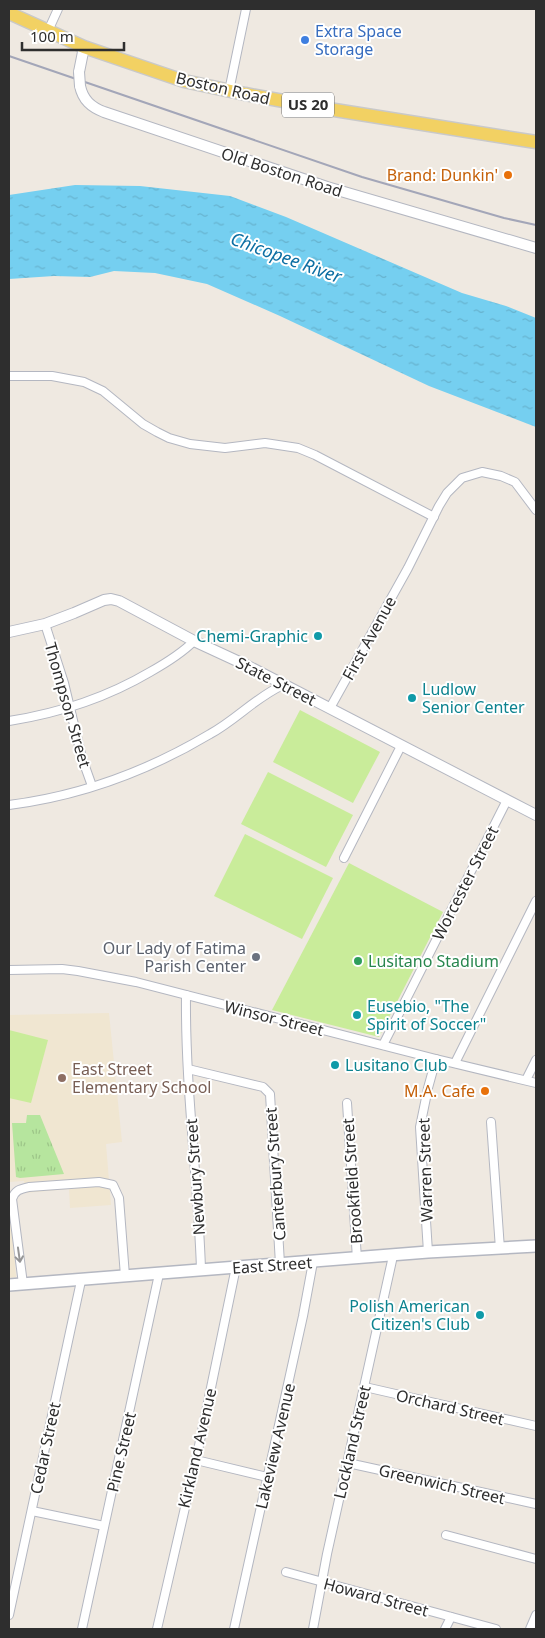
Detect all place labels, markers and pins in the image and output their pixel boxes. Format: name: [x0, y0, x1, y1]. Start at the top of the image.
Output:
place label: Extra Space Storage: [315, 20, 402, 60]
marker: Extra Space Storage: [299, 34, 311, 46]
place label: Brand: Dunkin': [387, 164, 498, 186]
marker: Brand: Dunkin': [502, 169, 514, 181]
place label: Chemi-Graphic: [196, 625, 308, 647]
marker: Chemi-Graphic: [312, 630, 324, 642]
place label: Ludlow Senior Center: [422, 678, 525, 718]
marker: Ludlow Senior Center: [406, 692, 418, 704]
place label: Our Lady of Fatima Parish Center: [103, 937, 246, 977]
place label: Lusitano Stadium: [368, 950, 499, 972]
marker: Our Lady of Fatima Parish Center: [250, 951, 262, 963]
marker: Lusitano Stadium: [352, 955, 364, 967]
place label: Eusebio, "The Spirit of Soccer": [367, 995, 486, 1035]
marker: Eusebio, "The Spirit of Soccer": [351, 1009, 363, 1021]
place label: Lusitano Club: [345, 1054, 448, 1076]
place label: East Street Elementary School: [72, 1058, 211, 1098]
marker: Lusitano Club: [329, 1059, 341, 1071]
marker: East Street Elementary School: [56, 1072, 68, 1084]
place label: M.A. Cafe: [404, 1080, 475, 1102]
marker: M.A. Cafe: [479, 1085, 491, 1097]
place label: Polish American Citizen's Club: [349, 1295, 470, 1335]
marker: Polish American Citizen's Club: [474, 1309, 486, 1321]

